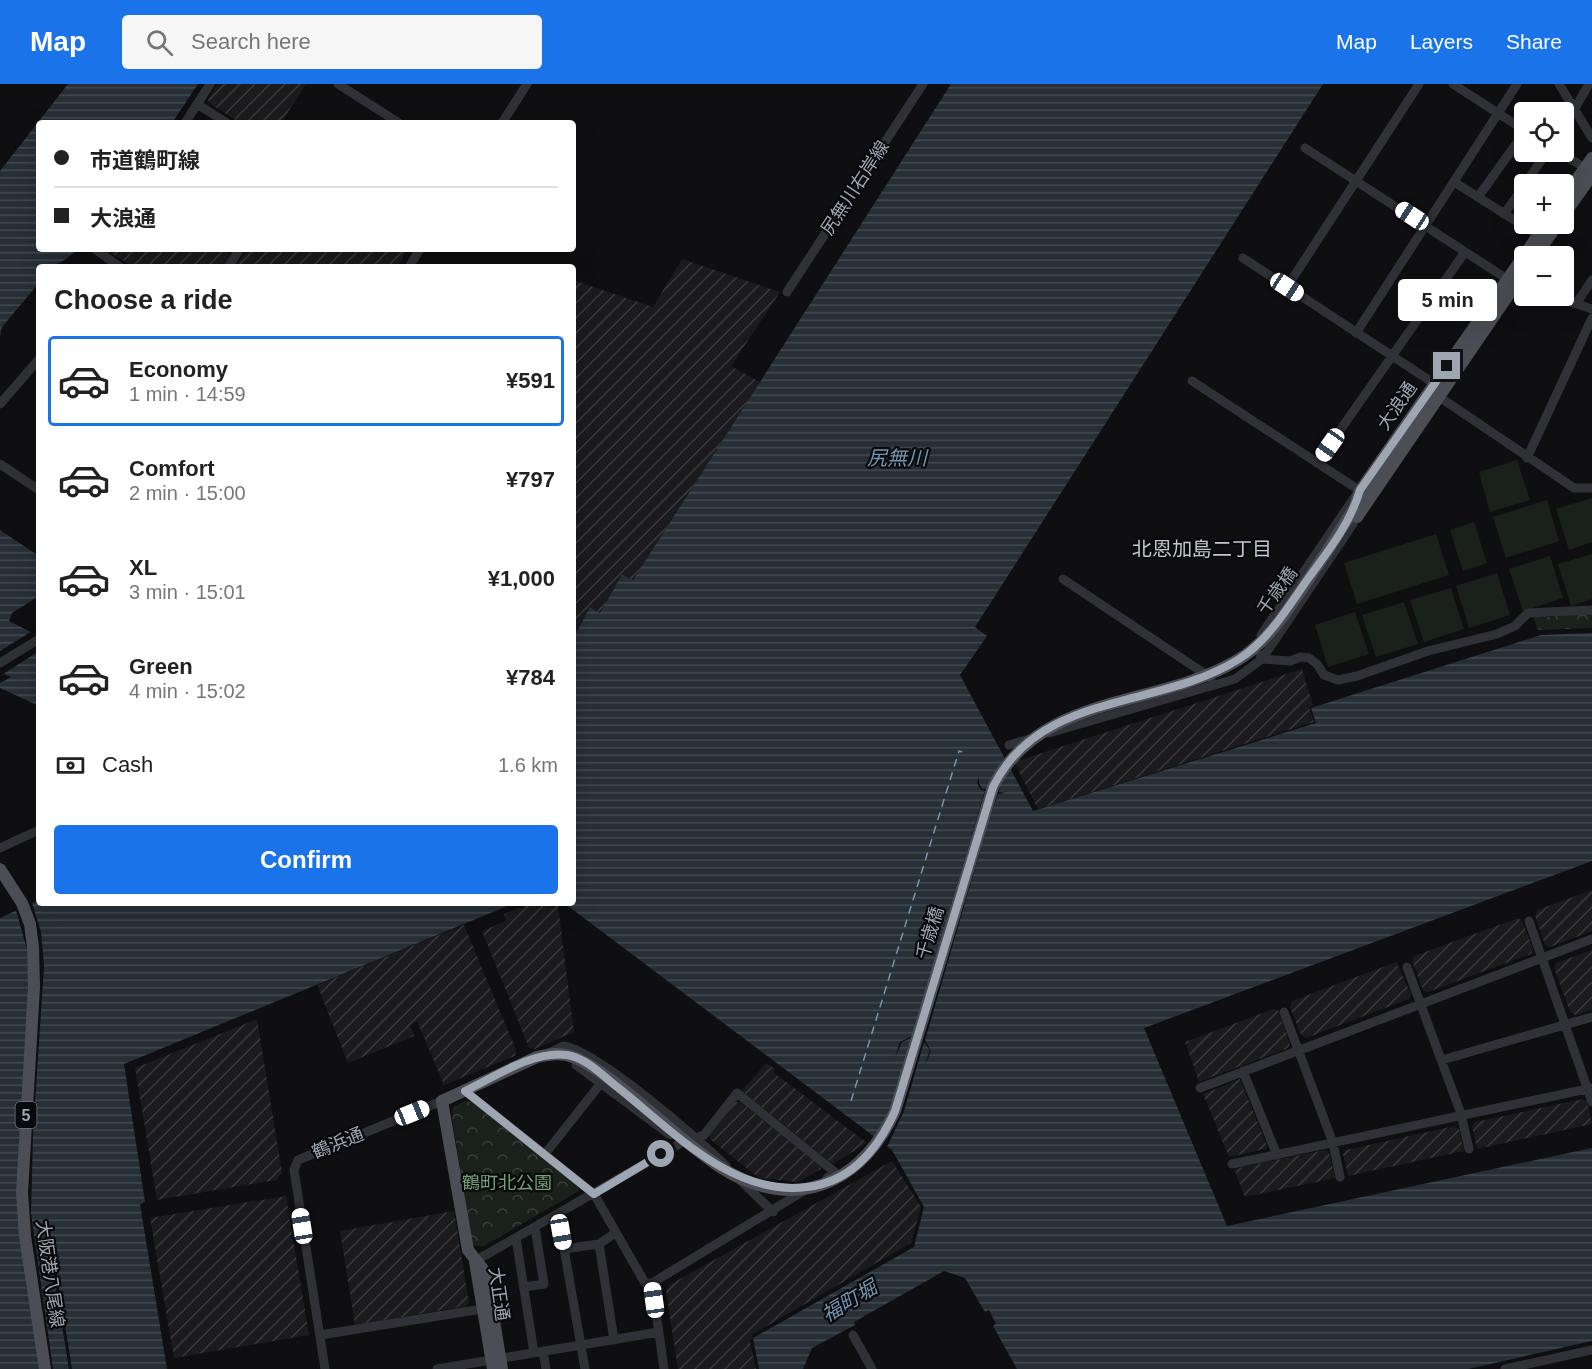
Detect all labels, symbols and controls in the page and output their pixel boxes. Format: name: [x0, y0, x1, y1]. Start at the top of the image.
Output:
search box: [122, 15, 542, 69]
text: Map: [30, 26, 86, 57]
icon: search: [143, 26, 176, 59]
text: Search here: [191, 29, 311, 54]
text: Map: [1336, 30, 1377, 53]
text: Layers: [1410, 30, 1473, 53]
text: Share: [1506, 30, 1562, 53]
map controls: [1514, 102, 1574, 306]
button: locate: [1514, 102, 1574, 162]
street label: 尻無川右岸線: [817, 137, 893, 239]
text: 市道鶴町線: [90, 148, 200, 173]
button: +: [1514, 174, 1574, 234]
car: [1392, 199, 1432, 233]
text: 大浪通: [90, 206, 156, 231]
button: −: [1514, 246, 1574, 306]
car: [1267, 270, 1307, 304]
callout: 5 min: [1398, 279, 1496, 321]
text: Choose a ride: [54, 285, 233, 315]
text: 5 min: [1421, 289, 1474, 311]
route end: [1433, 352, 1460, 379]
icon: car: [57, 354, 111, 408]
text: Economy: [129, 357, 228, 382]
text: ¥591: [506, 368, 555, 393]
street label: 大浪通: [1373, 378, 1421, 434]
text: 1 min · 14:59: [129, 383, 246, 405]
car: [1312, 425, 1348, 465]
water label: 尻無川: [867, 447, 929, 469]
icon: car: [57, 453, 111, 507]
text: Comfort: [129, 456, 215, 481]
text: ¥797: [506, 467, 555, 492]
text: 2 min · 15:00: [129, 482, 246, 504]
district label: 北恩加島二丁目: [1132, 538, 1272, 560]
icon: car: [57, 552, 111, 606]
text: XL: [129, 555, 157, 580]
street label: 千歳橋: [1253, 563, 1301, 619]
text: ¥1,000: [488, 566, 555, 591]
text: 3 min · 15:01: [129, 581, 246, 603]
icon: car: [57, 651, 111, 705]
text: Green: [129, 654, 193, 679]
text: ¥784: [506, 665, 555, 690]
text: 4 min · 15:02: [129, 680, 246, 702]
icon: cash: [54, 749, 87, 782]
text: Cash: [102, 752, 153, 777]
text: 1.6 km: [498, 754, 558, 776]
button: Confirm: [54, 825, 558, 894]
street label: 千歳橋: [913, 904, 947, 962]
car: [392, 1098, 432, 1128]
road number: 5: [15, 1102, 36, 1128]
street label: 鶴浜通: [309, 1124, 367, 1162]
route start: [647, 1140, 674, 1167]
park label: 鶴町北公園: [462, 1173, 552, 1193]
car: [290, 1207, 314, 1245]
car: [549, 1213, 573, 1251]
street label: 大阪港八尾線: [33, 1219, 67, 1329]
street label: 大正通: [485, 1266, 513, 1322]
water label: 福町堀: [818, 1275, 883, 1326]
car: [643, 1281, 665, 1319]

